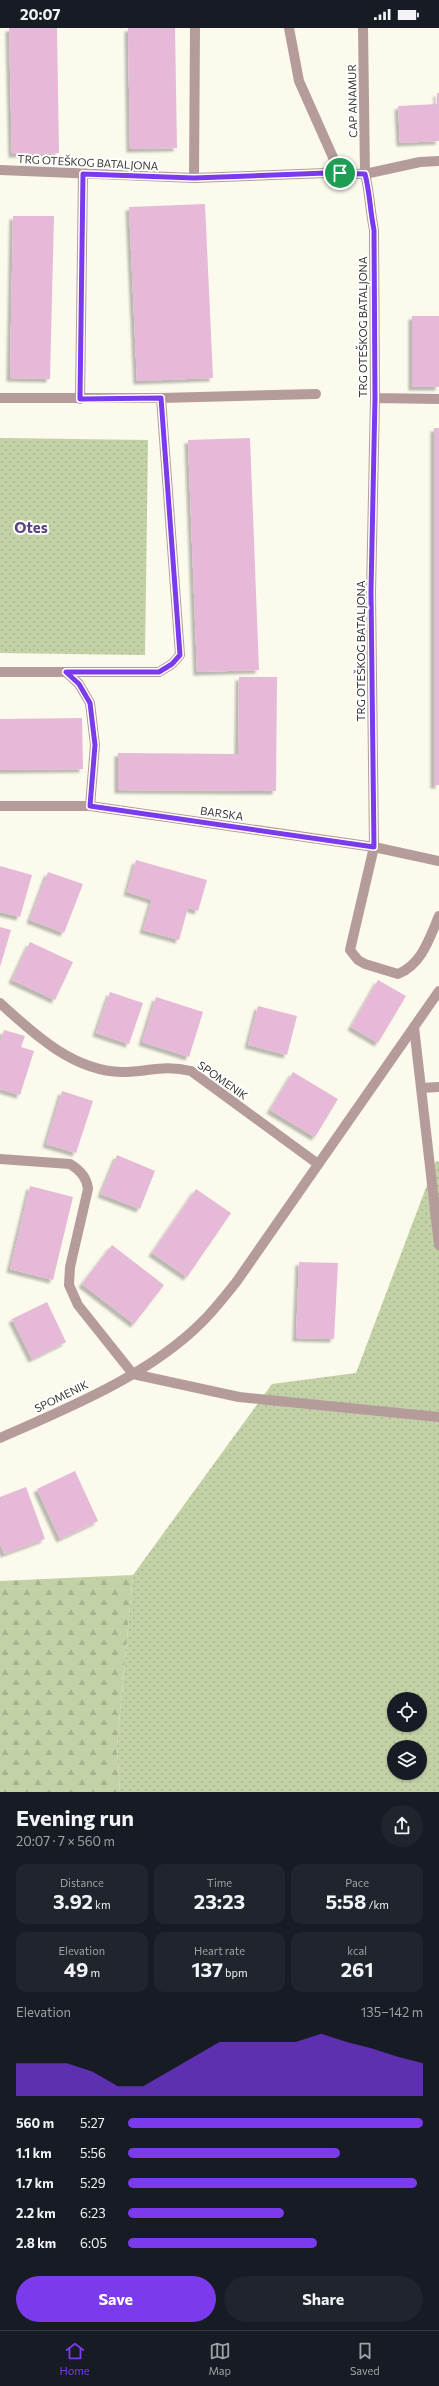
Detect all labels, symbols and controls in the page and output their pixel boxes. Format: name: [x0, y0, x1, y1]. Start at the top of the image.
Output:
text: 20:07: [20, 5, 60, 23]
street label: CAP ANAMUR: [345, 64, 359, 138]
street label: TRG OTEŠKOG BATALJONA: [17, 151, 159, 173]
pin: [323, 156, 357, 190]
icon: arrive: [329, 162, 351, 184]
street label: TRG OTEŠKOG BATALJONA: [355, 256, 370, 398]
district label: Otes: [14, 518, 48, 536]
street label: TRG OTEŠKOG BATALJONA: [353, 580, 368, 722]
street label: BARSKA: [200, 804, 245, 823]
street label: SPOMENIK: [196, 1058, 251, 1102]
street label: SPOMENIK: [32, 1377, 90, 1415]
map controls: [387, 1692, 427, 1780]
button: locate: [387, 1692, 427, 1732]
button: layers: [387, 1740, 427, 1780]
text: Evening run: [16, 1804, 134, 1831]
button: share: [381, 1805, 423, 1847]
text: 20:07 · 7 × 560 m: [16, 1833, 115, 1849]
text: Distance: [60, 1876, 104, 1889]
text: Time: [207, 1876, 232, 1889]
text: Pace: [345, 1876, 369, 1889]
text: 3.92: [53, 1889, 93, 1913]
text: 23:23: [194, 1889, 245, 1913]
text: 5:58: [325, 1889, 366, 1913]
text: km: [93, 1898, 111, 1911]
text: /km: [366, 1898, 389, 1911]
text: Elevation: [59, 1944, 105, 1957]
text: Heart rate: [194, 1944, 245, 1957]
text: kcal: [347, 1944, 367, 1957]
text: 49: [64, 1957, 88, 1981]
text: 137: [191, 1957, 223, 1981]
text: 261: [341, 1957, 373, 1981]
text: m: [88, 1966, 100, 1979]
text: bpm: [223, 1966, 248, 1979]
text: Elevation: [16, 2004, 71, 2020]
text: 135–142 m: [361, 2004, 423, 2020]
text: 560 m: [16, 2115, 54, 2131]
text: 5:27: [80, 2115, 105, 2131]
text: 1.1 km: [16, 2145, 52, 2161]
text: 5:56: [80, 2145, 106, 2161]
text: 1.7 km: [16, 2175, 54, 2191]
text: 5:29: [80, 2175, 106, 2191]
text: 2.2 km: [16, 2205, 56, 2221]
text: 6:23: [80, 2205, 106, 2221]
text: 2.8 km: [16, 2235, 56, 2251]
text: 6:05: [80, 2235, 107, 2251]
button: Save: [16, 2276, 216, 2322]
button: Share: [224, 2276, 423, 2322]
tab: Home: [59, 2340, 90, 2377]
tab: Map: [208, 2340, 231, 2377]
tab: Saved: [350, 2340, 380, 2377]

